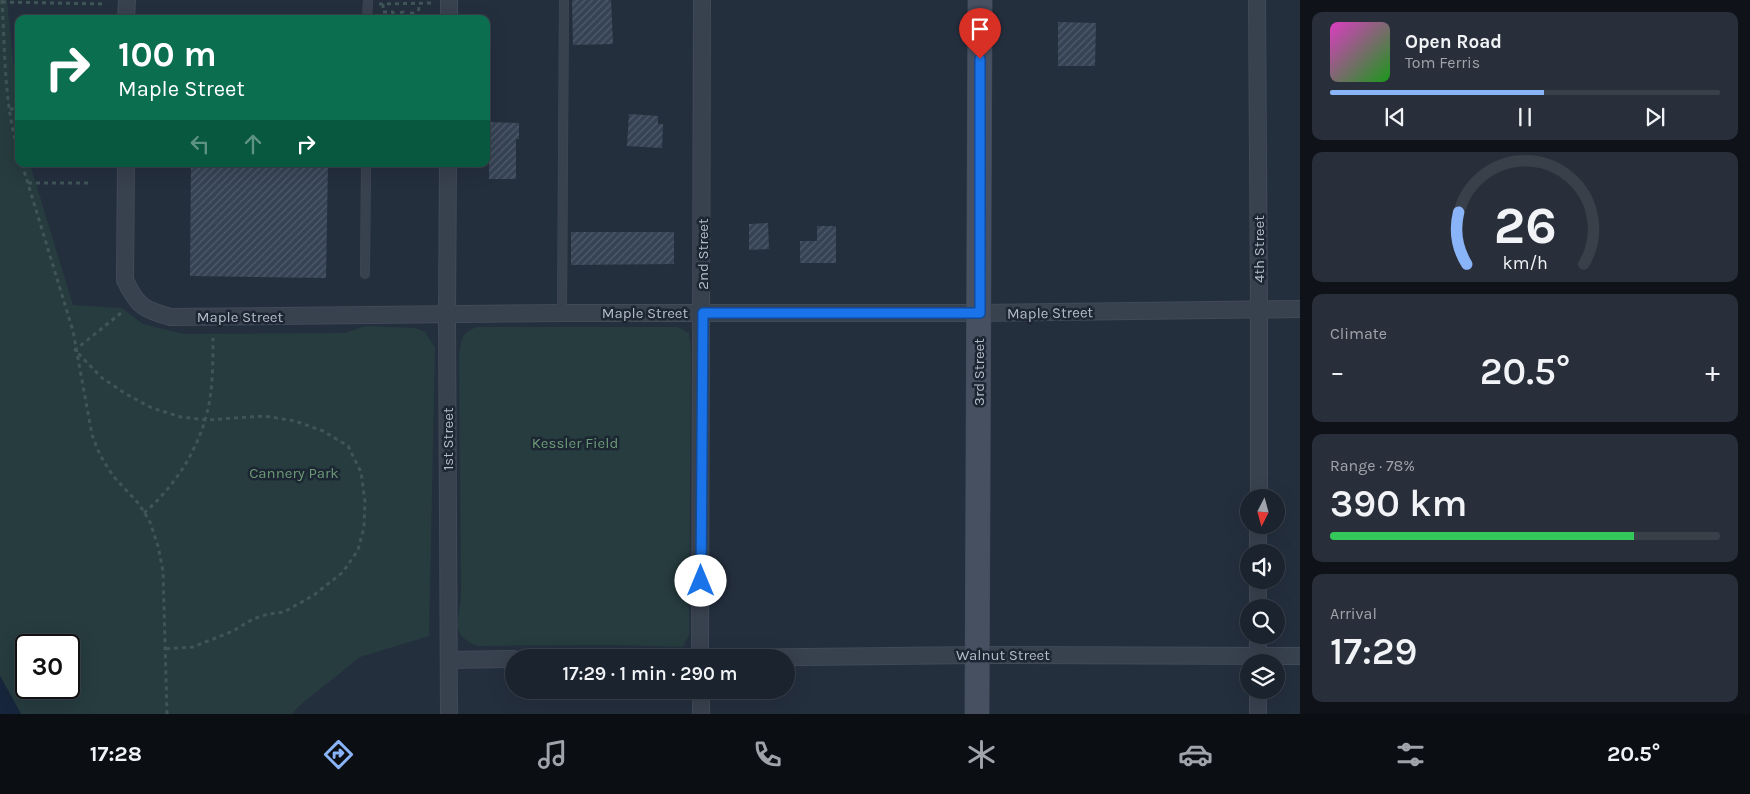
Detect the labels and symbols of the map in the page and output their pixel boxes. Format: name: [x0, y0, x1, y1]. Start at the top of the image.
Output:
pin: [959, 8, 1001, 59]
street label: 4th Street: [1250, 215, 1268, 283]
street label: 2nd Street: [694, 218, 712, 290]
street label: Maple Street: [1007, 303, 1094, 323]
street label: Maple Street: [602, 304, 689, 322]
street label: Maple Street: [197, 308, 284, 326]
street label: 3rd Street: [970, 338, 988, 406]
street label: 1st Street: [439, 407, 457, 471]
park label: Kessler Field: [532, 434, 618, 452]
park label: Cannery Park: [249, 464, 339, 482]
north arrow: [1240, 489, 1285, 534]
position arrow: [674, 554, 726, 606]
speed limit sign: 30: [15, 634, 80, 699]
street label: Walnut Street: [956, 646, 1050, 664]

